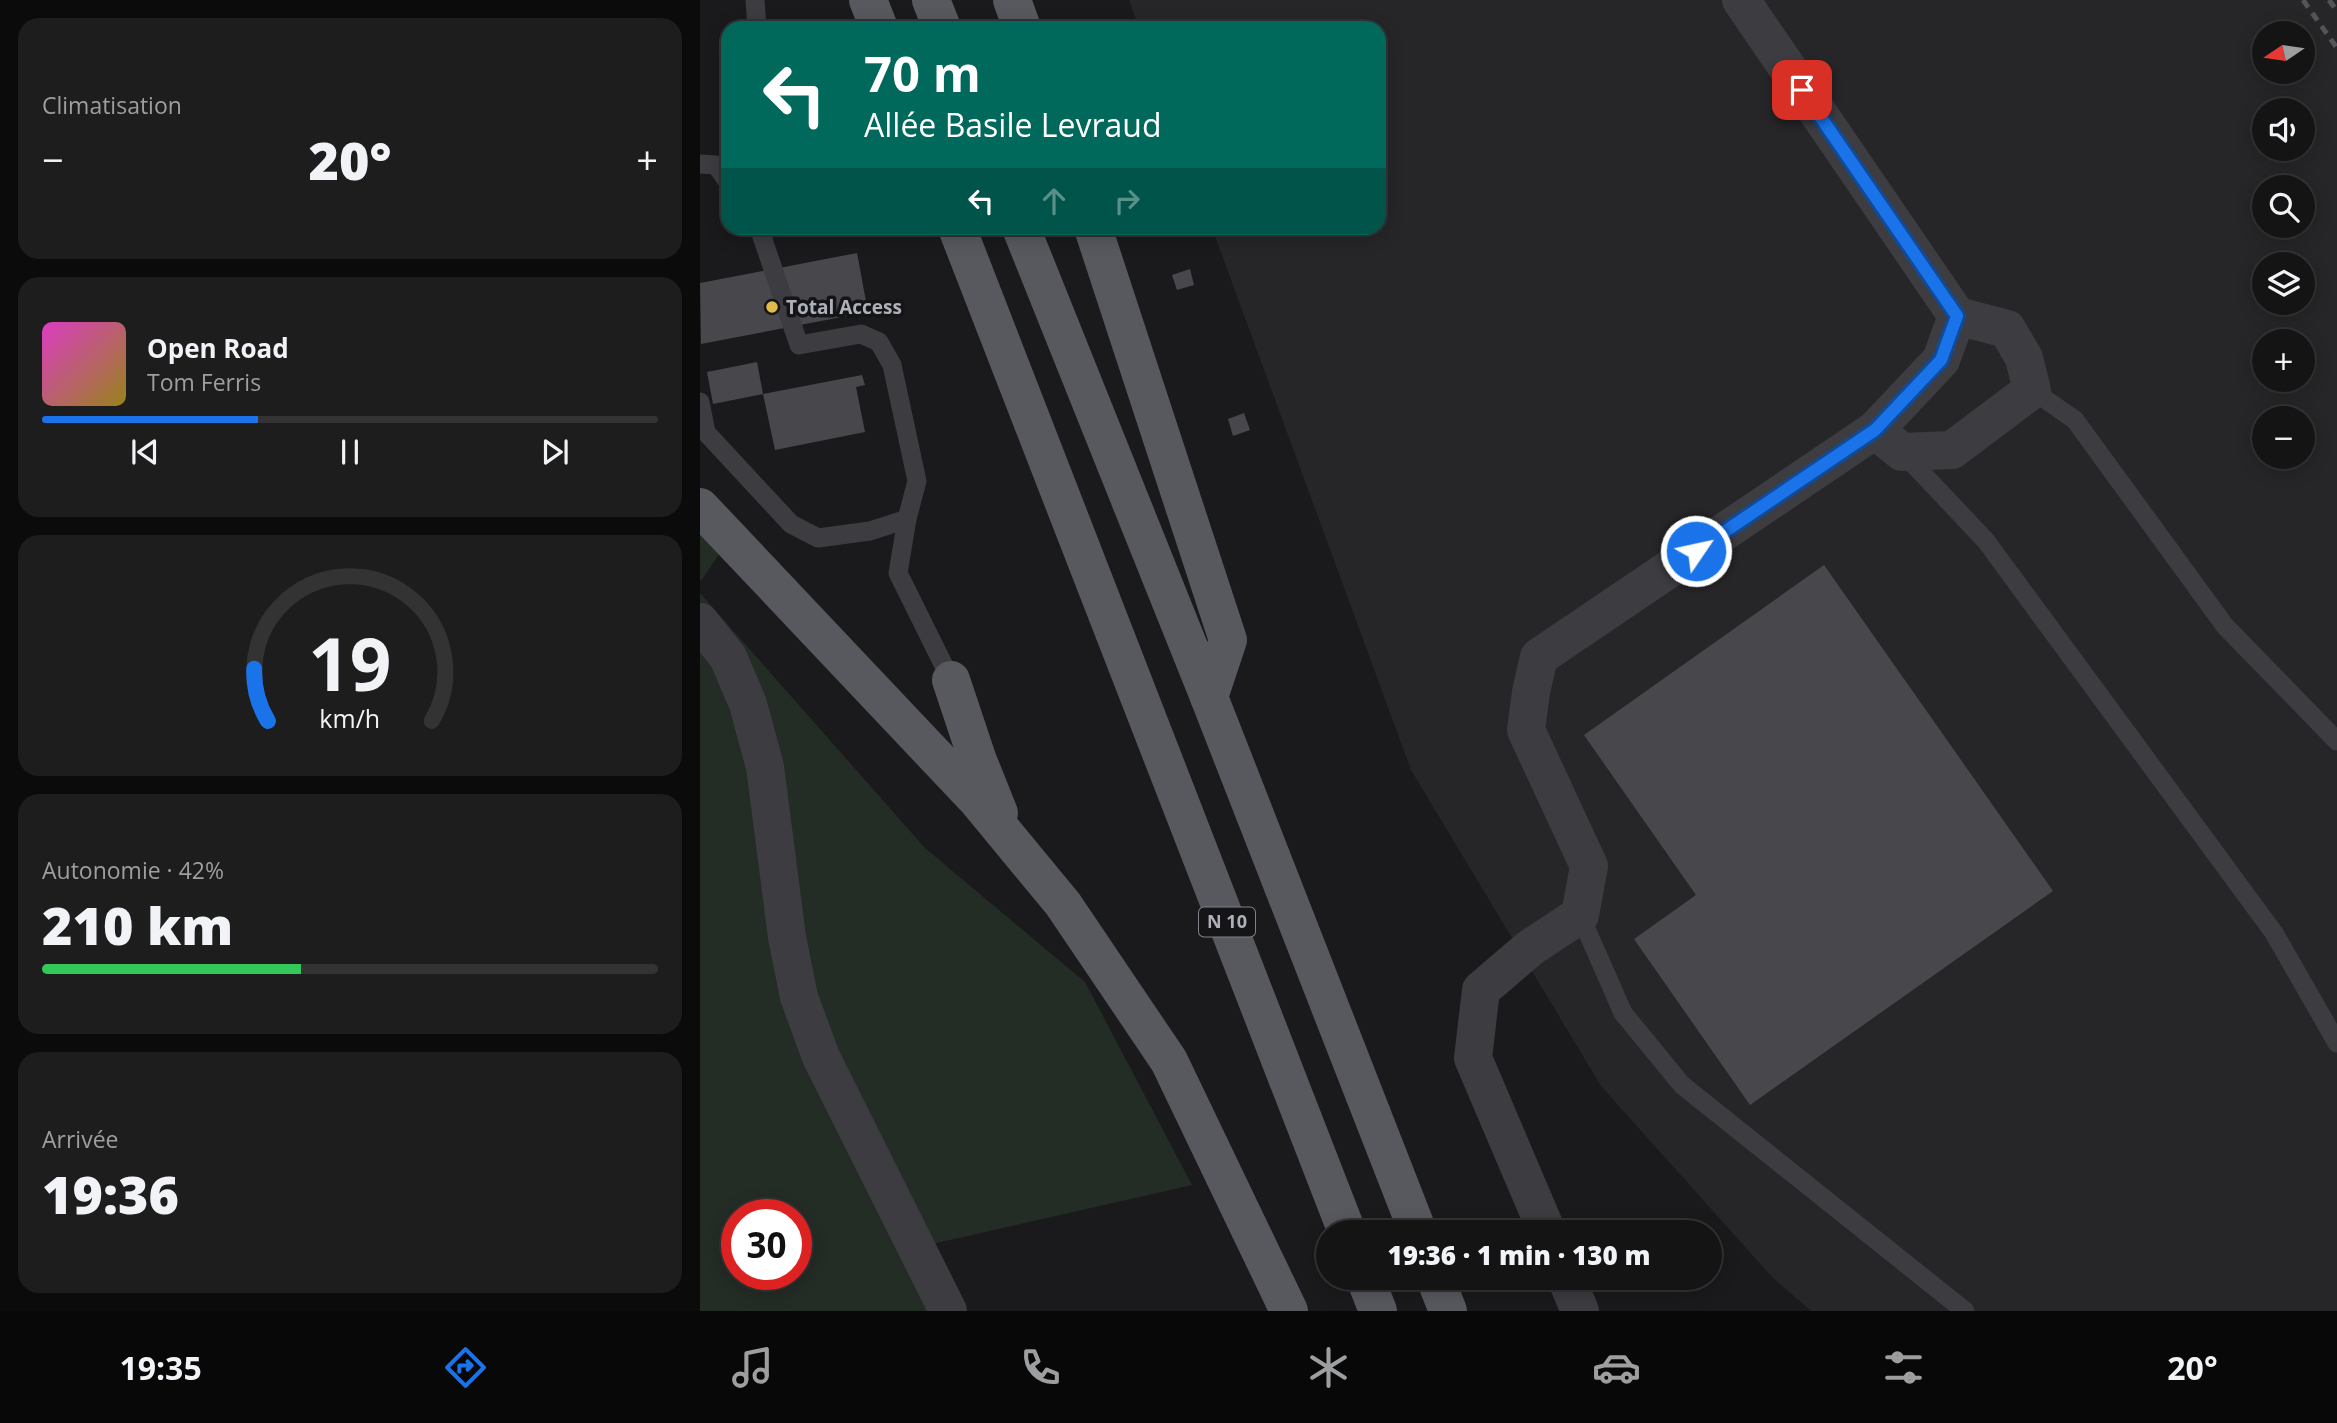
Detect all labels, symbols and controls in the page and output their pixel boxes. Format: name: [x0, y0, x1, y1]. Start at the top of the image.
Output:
north arrow: [2252, 21, 2315, 84]
map controls: [2252, 21, 2315, 469]
text: 70 m: [864, 40, 981, 106]
icon: left: [749, 49, 840, 140]
pin: [1772, 60, 1832, 120]
icon: arrive: [1783, 71, 1821, 109]
text: Climatisation: [42, 89, 182, 121]
button: sound: [2252, 98, 2315, 161]
text: Allée Basile Levraud: [864, 103, 1162, 146]
text: 20°: [309, 124, 391, 195]
text: −: [42, 133, 64, 185]
text: +: [636, 133, 658, 185]
button: search: [2252, 175, 2315, 238]
icon: left: [962, 182, 1000, 220]
icon: ahead: [1035, 182, 1073, 220]
icon: right: [1108, 182, 1146, 220]
button: layers: [2252, 252, 2315, 315]
place label: Total Access: [786, 294, 902, 320]
marker: Total Access: [764, 299, 780, 315]
button: +: [2252, 329, 2315, 392]
text: Open Road: [147, 330, 289, 366]
text: Tom Ferris: [147, 366, 261, 398]
button: −: [2252, 406, 2315, 469]
icon: previous: [126, 433, 164, 471]
icon: pause: [331, 433, 369, 471]
icon: next: [536, 433, 574, 471]
position arrow: [1659, 514, 1733, 588]
text: 19: [308, 614, 392, 713]
text: km/h: [320, 701, 380, 735]
text: Autonomie · 42%: [42, 854, 224, 886]
text: 210 km: [42, 889, 233, 960]
road number: N 10: [1199, 908, 1255, 937]
text: Arrivée: [42, 1123, 118, 1155]
text: 19:36: [42, 1158, 179, 1229]
speed limit sign: 30: [721, 1199, 812, 1290]
text: 19:36 · 1 min · 130 m: [1388, 1237, 1650, 1273]
icon: directions: [441, 1343, 490, 1392]
icon: music: [728, 1343, 777, 1392]
icon: phone: [1016, 1343, 1065, 1392]
icon: climate: [1304, 1343, 1353, 1392]
icon: car: [1592, 1343, 1641, 1392]
icon: filters: [1879, 1343, 1928, 1392]
text: 19:35: [119, 1346, 202, 1389]
text: 20°: [2167, 1346, 2218, 1389]

